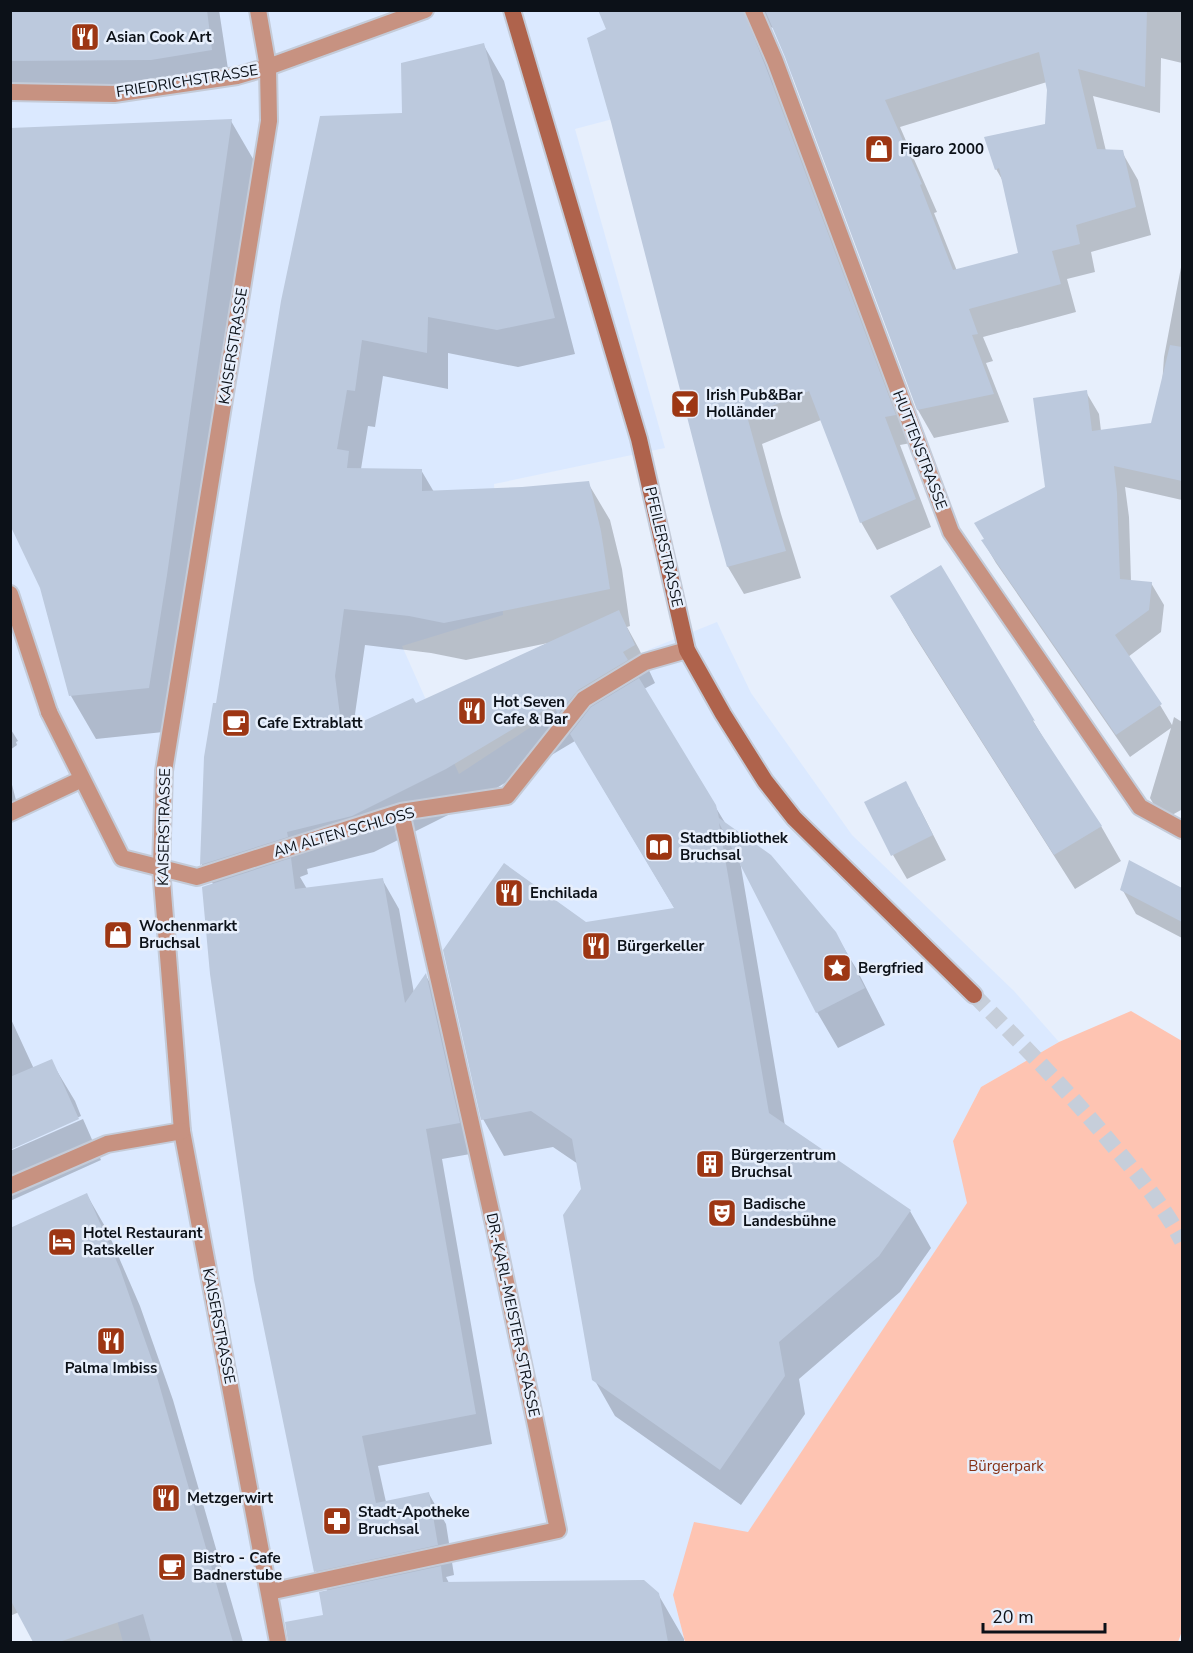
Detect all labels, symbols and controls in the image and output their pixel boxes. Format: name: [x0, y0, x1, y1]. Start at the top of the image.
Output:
restaurant icon: Asian Cook Art: [69, 21, 101, 53]
place label: Asian Cook Art: [106, 27, 212, 47]
street label: FRIEDRICHSTRASSE: [115, 60, 259, 102]
shop icon: Figaro 2000: [863, 133, 895, 165]
place label: Figaro 2000: [900, 139, 984, 159]
street label: KAISERSTRASSE: [214, 286, 252, 406]
place label: Irish Pub&Bar Holländer: [706, 385, 803, 422]
street label: HUTTENSTRASSE: [888, 387, 952, 513]
bar icon: Irish Pub&Bar Holländer: [669, 388, 701, 420]
street label: PFEILERSTRASSE: [640, 485, 688, 609]
place label: Hot Seven Cafe & Bar: [493, 692, 568, 729]
restaurant icon: Hot Seven Cafe & Bar: [456, 695, 488, 727]
cafe icon: Cafe Extrablatt: [220, 707, 252, 739]
place label: Cafe Extrablatt: [257, 713, 363, 733]
street label: KAISERSTRASSE: [153, 768, 175, 886]
street label: AM ALTEN SCHLOSS: [271, 802, 417, 862]
place label: Stadtbibliothek Bruchsal: [680, 828, 789, 865]
library icon: Stadtbibliothek Bruchsal: [643, 831, 675, 863]
restaurant icon: Enchilada: [493, 877, 525, 909]
place label: Enchilada: [530, 883, 598, 903]
place label: Wochenmarkt Bruchsal: [139, 916, 237, 953]
shop icon: Wochenmarkt Bruchsal: [102, 919, 134, 951]
restaurant icon: Bürgerkeller: [580, 930, 612, 962]
place label: Bürgerkeller: [617, 936, 704, 956]
place icon: Bergfried: [821, 952, 853, 984]
place label: Bergfried: [858, 958, 924, 978]
place label: Bürgerzentrum Bruchsal: [731, 1145, 836, 1182]
building icon: Bürgerzentrum Bruchsal: [694, 1148, 726, 1180]
place label: Badische Landesbühne: [743, 1194, 836, 1231]
theatre icon: Badische Landesbühne: [706, 1197, 738, 1229]
street label: DR.-KARL-MEISTER-STRASSE: [482, 1211, 544, 1419]
place label: Hotel Restaurant Ratskeller: [83, 1223, 203, 1260]
hotel icon: Hotel Restaurant Ratskeller: [46, 1226, 78, 1258]
street label: KAISERSTRASSE: [198, 1266, 240, 1386]
restaurant icon: Palma Imbiss: [95, 1325, 127, 1357]
place label: Palma Imbiss: [65, 1358, 157, 1378]
park label: Bürgerpark: [968, 1456, 1044, 1476]
restaurant icon: Metzgerwirt: [150, 1482, 182, 1514]
place label: Metzgerwirt: [187, 1488, 273, 1508]
place label: Stadt-Apotheke Bruchsal: [358, 1502, 470, 1539]
pharmacy icon: Stadt-Apotheke Bruchsal: [321, 1505, 353, 1537]
place label: Bistro - Cafe Badnerstube: [193, 1548, 282, 1585]
cafe icon: Bistro - Cafe Badnerstube: [156, 1551, 188, 1583]
scale bar: [983, 1596, 1104, 1634]
text: 20 m: [992, 1605, 1034, 1629]

